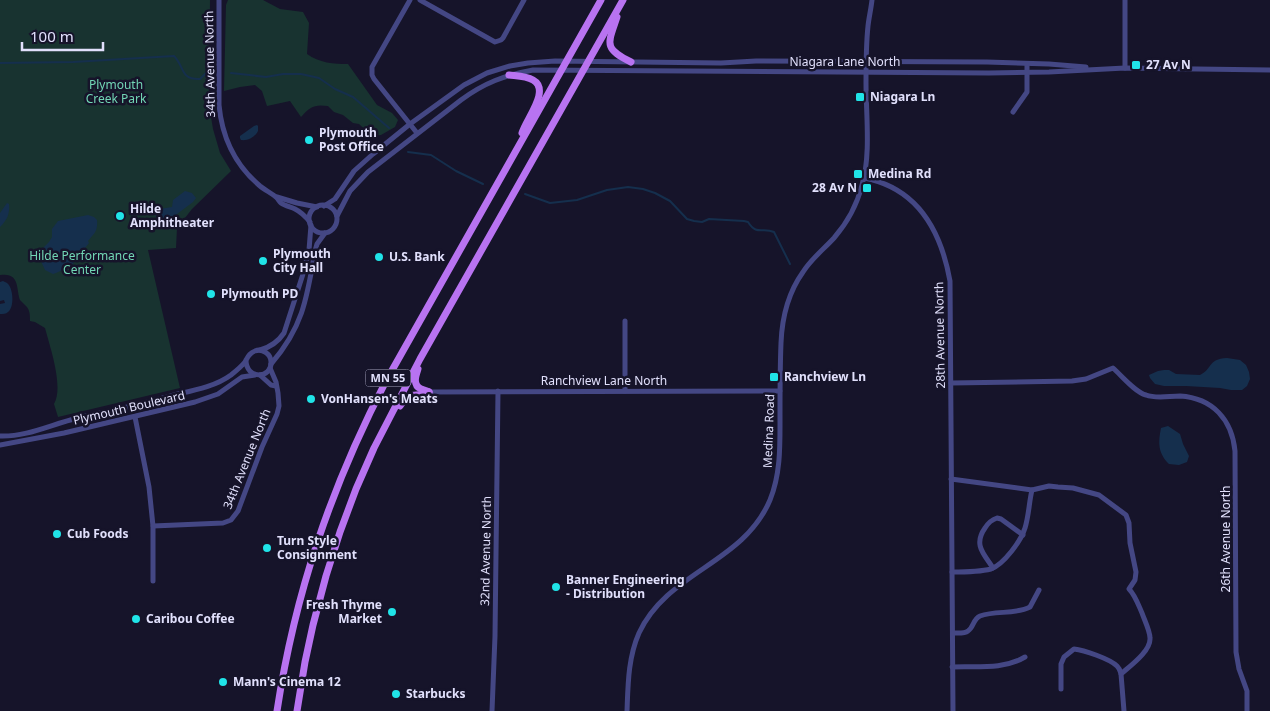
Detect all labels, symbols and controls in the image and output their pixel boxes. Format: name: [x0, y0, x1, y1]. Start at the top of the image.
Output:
street label: 34th Avenue North: [200, 10, 219, 118]
scale bar: [22, 20, 104, 52]
text: 100 m: [30, 26, 74, 46]
street label: Niagara Lane North: [789, 53, 901, 70]
place label: 27 Av N: [1146, 56, 1191, 73]
marker: 27 Av N: [1130, 59, 1142, 71]
park label: Plymouth Creek Park: [86, 76, 147, 107]
place label: Niagara Ln: [870, 88, 935, 105]
marker: Niagara Ln: [854, 91, 866, 103]
place label: Plymouth Post Office: [319, 124, 384, 155]
marker: Plymouth Post Office: [303, 134, 315, 146]
place label: Medina Rd: [868, 165, 931, 182]
marker: Medina Rd: [852, 168, 864, 180]
place label: 28 Av N: [812, 179, 857, 196]
marker: 28 Av N: [861, 182, 873, 194]
place label: Hilde Amphitheater: [130, 200, 215, 231]
marker: Hilde Amphitheater: [114, 210, 126, 222]
place label: Plymouth City Hall: [273, 245, 331, 276]
park label: Hilde Performance Center: [29, 247, 135, 278]
place label: U.S. Bank: [389, 248, 445, 265]
marker: U.S. Bank: [373, 251, 385, 263]
marker: Plymouth City Hall: [257, 255, 269, 267]
street label: 28th Avenue North: [930, 281, 949, 389]
place label: Plymouth PD: [221, 285, 298, 302]
marker: Plymouth PD: [205, 288, 217, 300]
place label: Ranchview Ln: [784, 368, 866, 385]
road number: MN 55: [366, 369, 410, 386]
marker: Ranchview Ln: [768, 371, 780, 383]
street label: Ranchview Lane North: [541, 372, 667, 389]
street label: Plymouth Boulevard: [71, 386, 186, 429]
place label: VonHansen's Meats: [321, 390, 438, 407]
marker: VonHansen's Meats: [305, 393, 317, 405]
street label: Medina Road: [759, 394, 778, 468]
street label: 34th Avenue North: [219, 406, 274, 512]
street label: 26th Avenue North: [1217, 486, 1234, 592]
street label: 32nd Avenue North: [476, 496, 495, 606]
place label: Cub Foods: [67, 525, 128, 542]
marker: Cub Foods: [51, 528, 63, 540]
place label: Turn Style Consignment: [277, 532, 357, 563]
marker: Turn Style Consignment: [261, 542, 273, 554]
place label: Banner Engineering - Distribution: [566, 571, 685, 602]
marker: Banner Engineering - Distribution: [550, 581, 562, 593]
place label: Fresh Thyme Market: [306, 596, 382, 627]
marker: Fresh Thyme Market: [386, 606, 398, 618]
place label: Caribou Coffee: [146, 610, 235, 627]
marker: Caribou Coffee: [130, 613, 142, 625]
place label: Mann's Cinema 12: [233, 673, 341, 690]
marker: Mann's Cinema 12: [217, 676, 229, 688]
place label: Starbucks: [406, 685, 465, 702]
marker: Starbucks: [390, 688, 402, 700]

